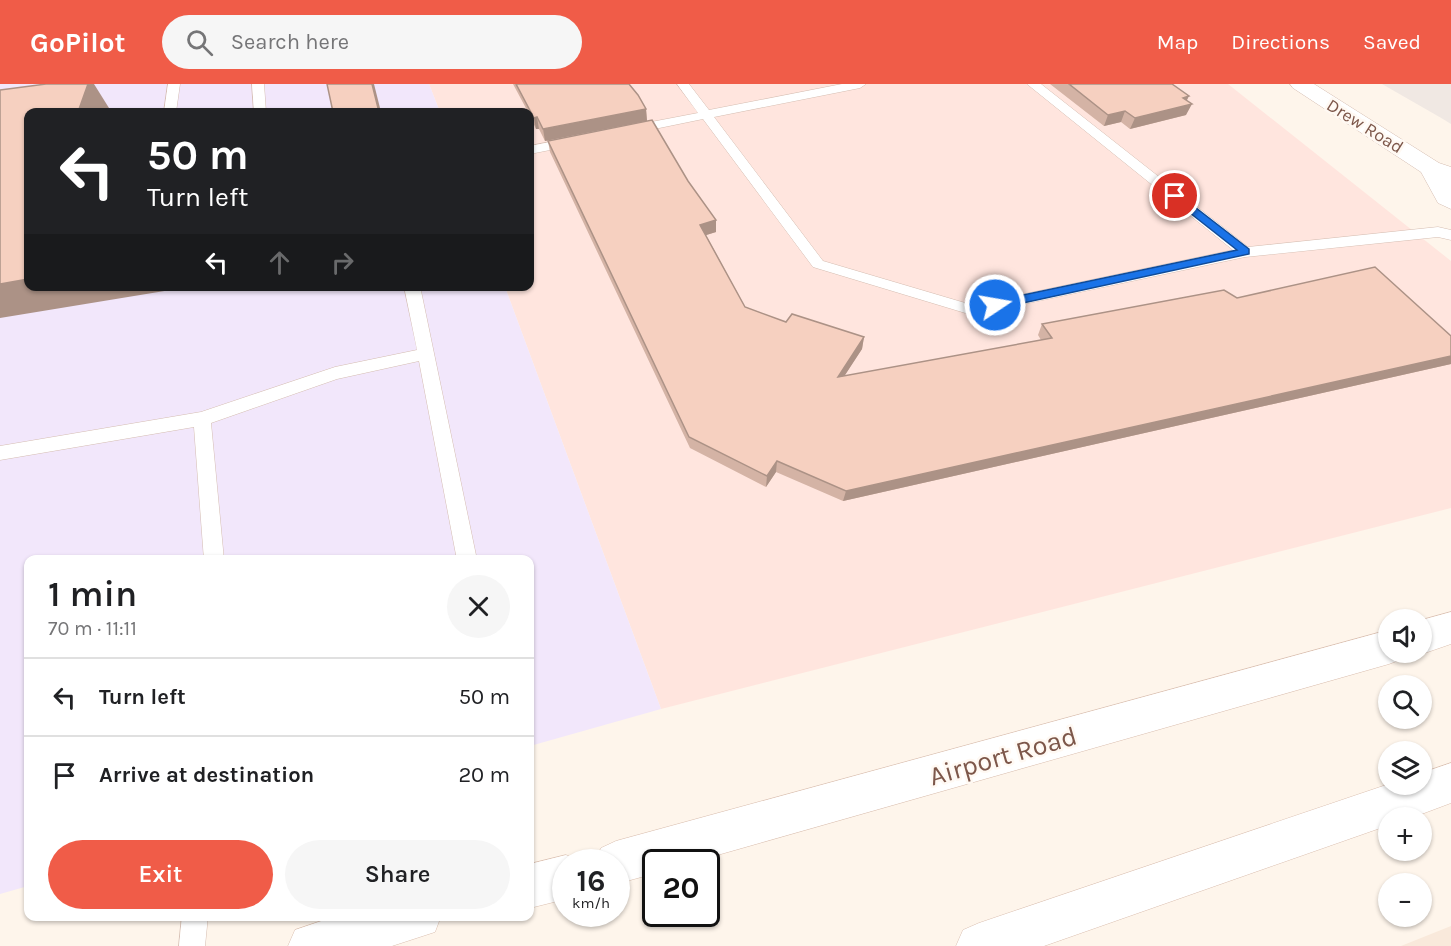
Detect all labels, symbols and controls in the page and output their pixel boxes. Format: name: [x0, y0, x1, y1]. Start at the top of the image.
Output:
search box: [162, 15, 582, 69]
text: GoPilot: [30, 26, 126, 59]
icon: search: [183, 26, 216, 59]
text: Search here: [231, 29, 349, 55]
text: Map: [1157, 30, 1198, 54]
text: Directions: [1231, 30, 1330, 54]
text: Saved: [1363, 30, 1421, 54]
street label: Drew Road: [1323, 94, 1407, 158]
text: 50 m: [147, 130, 249, 180]
icon: left: [48, 132, 126, 210]
pin: [1149, 170, 1200, 221]
icon: arrive: [1158, 179, 1191, 212]
text: Turn left: [147, 181, 248, 213]
icon: left: [200, 246, 233, 279]
icon: ahead: [263, 246, 296, 279]
icon: right: [326, 246, 359, 279]
position arrow: [963, 273, 1027, 337]
text: 1 min: [48, 573, 137, 615]
button: close: [447, 575, 510, 638]
map controls: [1378, 609, 1432, 927]
button: sound: [1378, 609, 1432, 663]
text: 70 m · 11:11: [48, 617, 137, 640]
button: search: [1378, 675, 1432, 729]
icon: left: [48, 681, 81, 714]
text: Turn left: [99, 684, 186, 710]
text: 50 m: [459, 684, 510, 710]
street label: Airport Road: [925, 720, 1081, 792]
button: layers: [1378, 741, 1432, 795]
icon: arrive: [48, 759, 81, 792]
text: Arrive at destination: [99, 762, 314, 788]
text: 20 m: [458, 762, 510, 788]
button: +: [1378, 807, 1432, 861]
button: Exit: [48, 840, 273, 909]
button: Share: [285, 840, 510, 909]
speed limit sign: 20: [642, 849, 720, 927]
text: 16: [577, 863, 605, 899]
button: −: [1378, 873, 1432, 927]
text: km/h: [572, 894, 610, 912]

